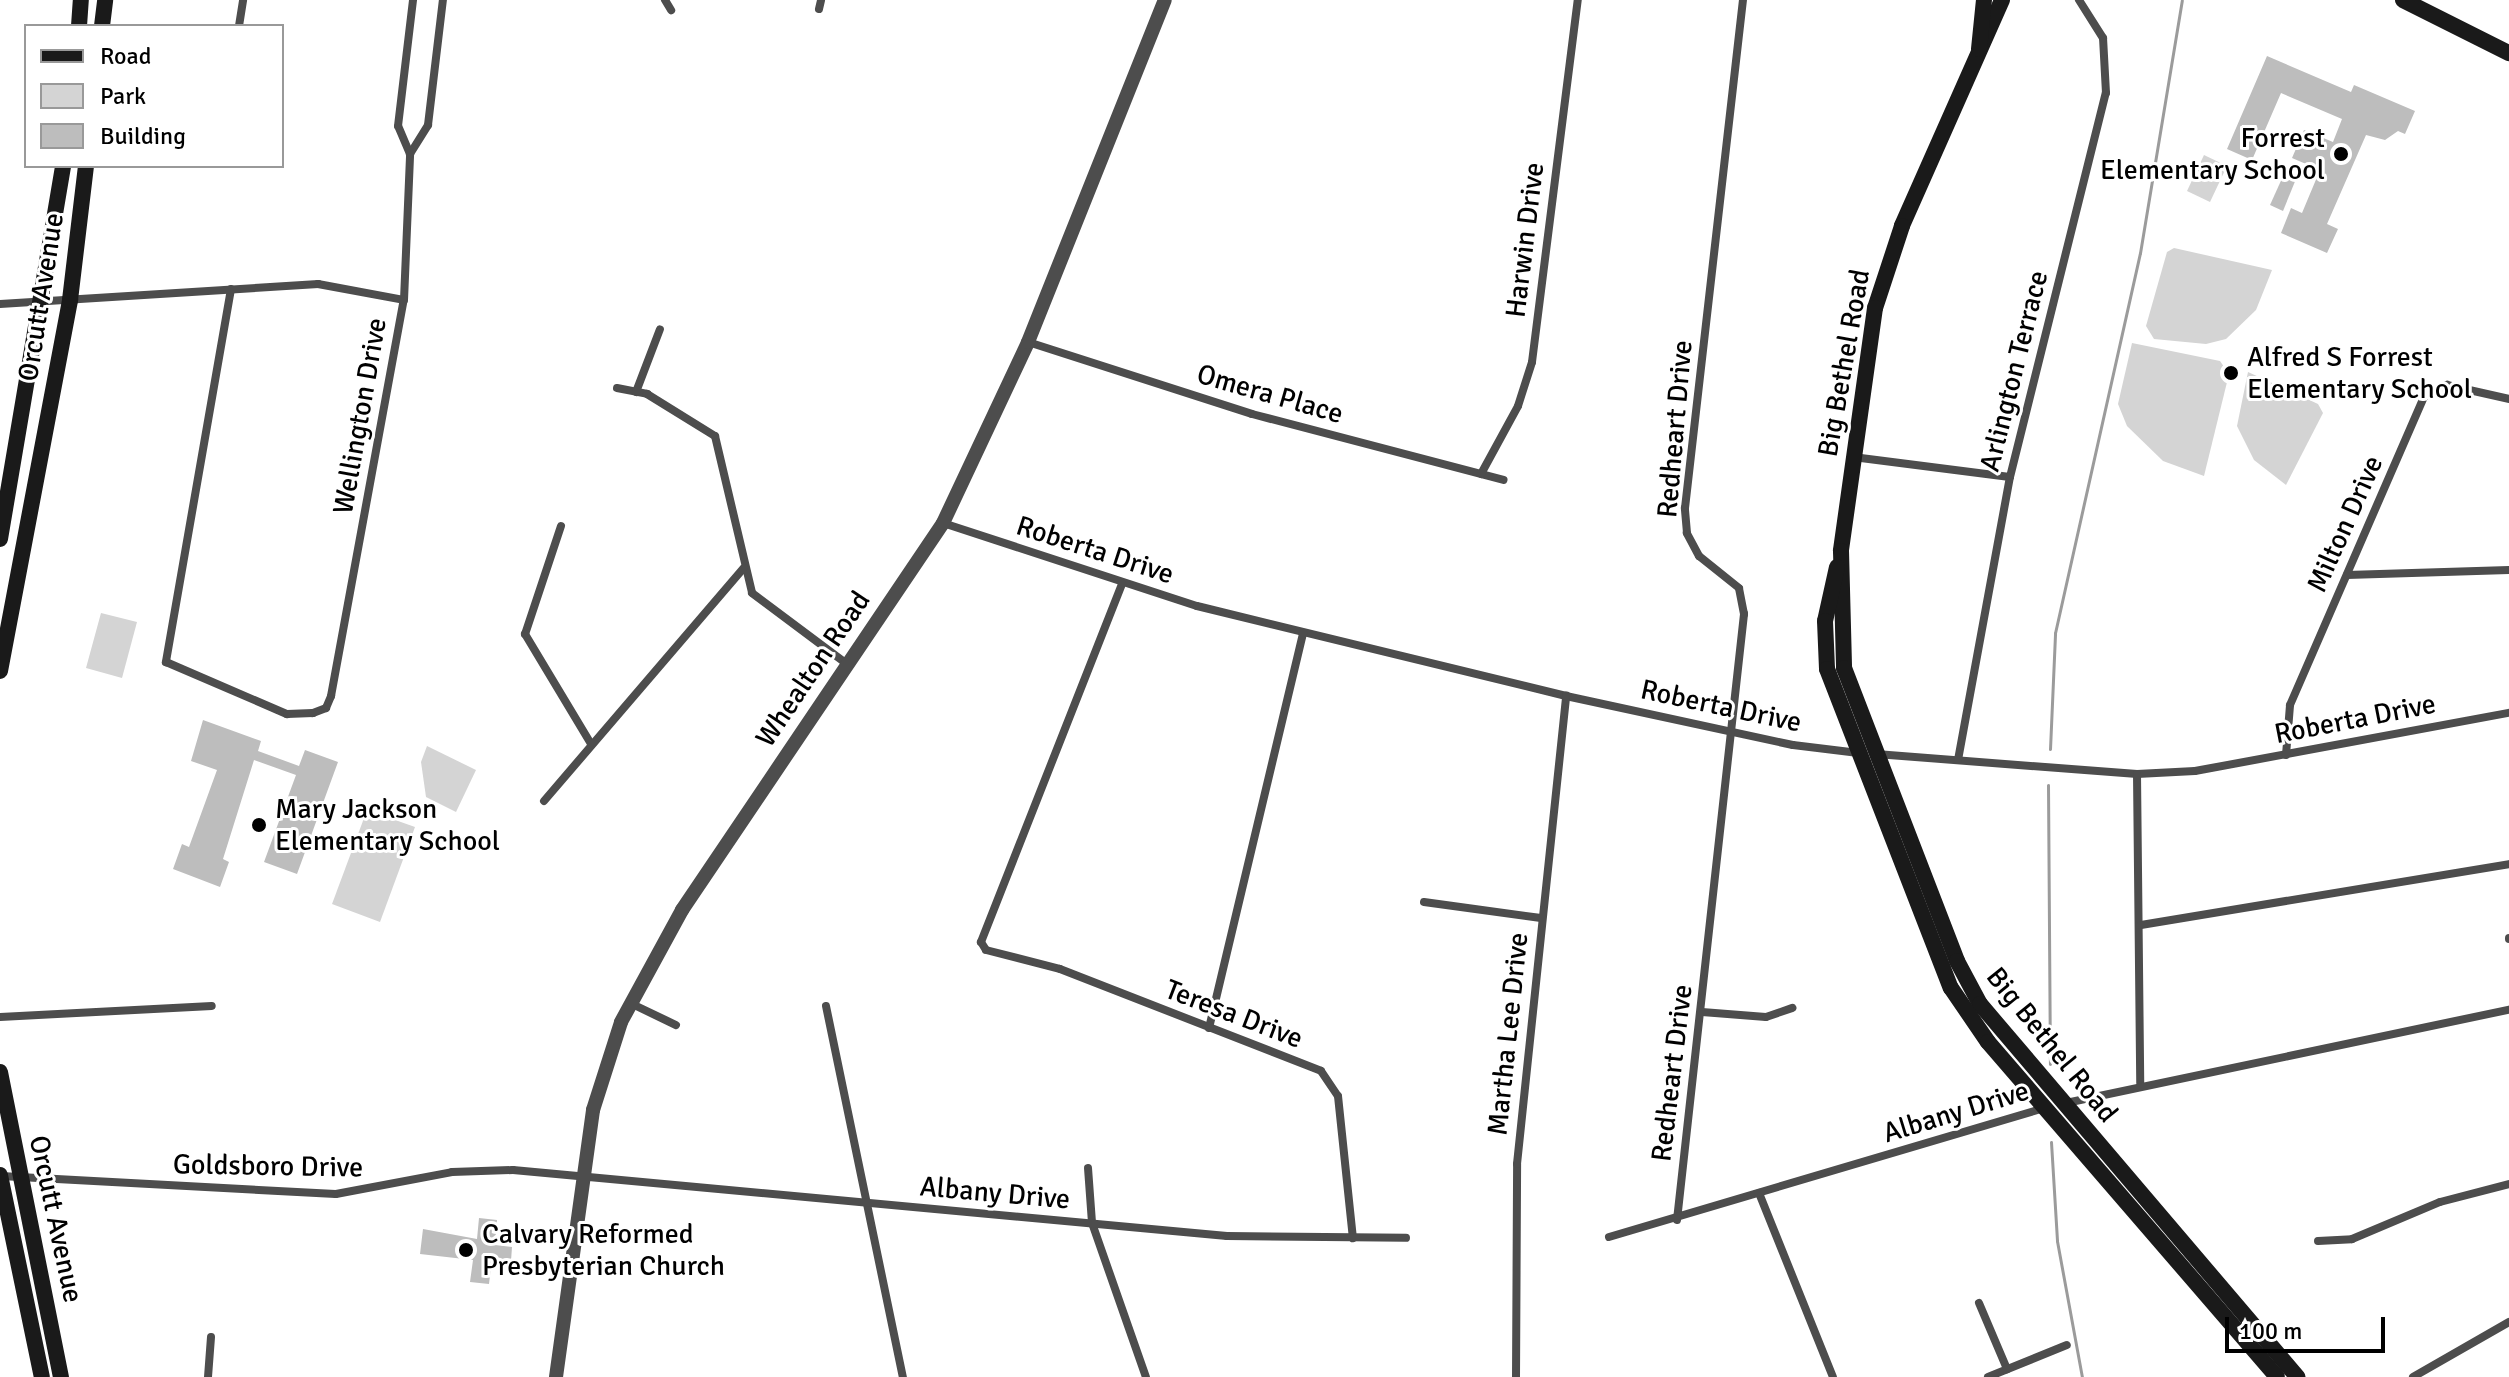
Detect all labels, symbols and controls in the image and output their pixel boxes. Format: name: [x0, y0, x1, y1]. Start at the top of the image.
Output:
legend: [24, 24, 284, 168]
text: Road: [100, 41, 151, 71]
text: Park: [100, 81, 146, 111]
text: Building: [100, 121, 186, 151]
place label: Forrest Elementary School: [2100, 121, 2325, 187]
marker: Forrest Elementary School: [2332, 145, 2350, 163]
street label: Harwin Drive: [1499, 160, 1551, 320]
street label: Orcutt Avenue: [11, 210, 71, 384]
street label: Big Bethel Road: [1811, 267, 1877, 459]
street label: Arlington Terrace: [1973, 267, 2055, 475]
street label: Wellington Drive: [326, 315, 394, 517]
street label: Redheart Drive: [1650, 339, 1700, 519]
place label: Alfred S Forrest Elementary School: [2247, 340, 2472, 406]
street label: Omera Place: [1193, 357, 1347, 431]
marker: Alfred S Forrest Elementary School: [2222, 364, 2240, 382]
street label: Milton Drive: [2300, 450, 2390, 598]
street label: Roberta Drive: [1012, 509, 1178, 591]
street label: Whealton Road: [749, 585, 877, 753]
street label: Roberta Drive: [1638, 673, 1804, 739]
street label: Roberta Drive: [2272, 687, 2438, 751]
place label: Mary Jackson Elementary School: [275, 792, 500, 858]
marker: Mary Jackson Elementary School: [250, 816, 268, 834]
street label: Martha Lee Drive: [1481, 931, 1535, 1137]
street label: Big Bethel Road: [1979, 961, 2125, 1129]
street label: Teresa Drive: [1161, 972, 1307, 1056]
street label: Redheart Drive: [1644, 983, 1700, 1163]
street label: Albany Drive: [1879, 1074, 2033, 1150]
street label: Orcutt Avenue: [22, 1132, 90, 1306]
street label: Goldsboro Drive: [173, 1148, 363, 1184]
street label: Albany Drive: [918, 1170, 1072, 1216]
place label: Calvary Reformed Presbyterian Church: [482, 1217, 725, 1283]
marker: Calvary Reformed Presbyterian Church: [457, 1241, 475, 1259]
scale bar: [2229, 1301, 2389, 1351]
text: 100 m: [2239, 1316, 2302, 1346]

